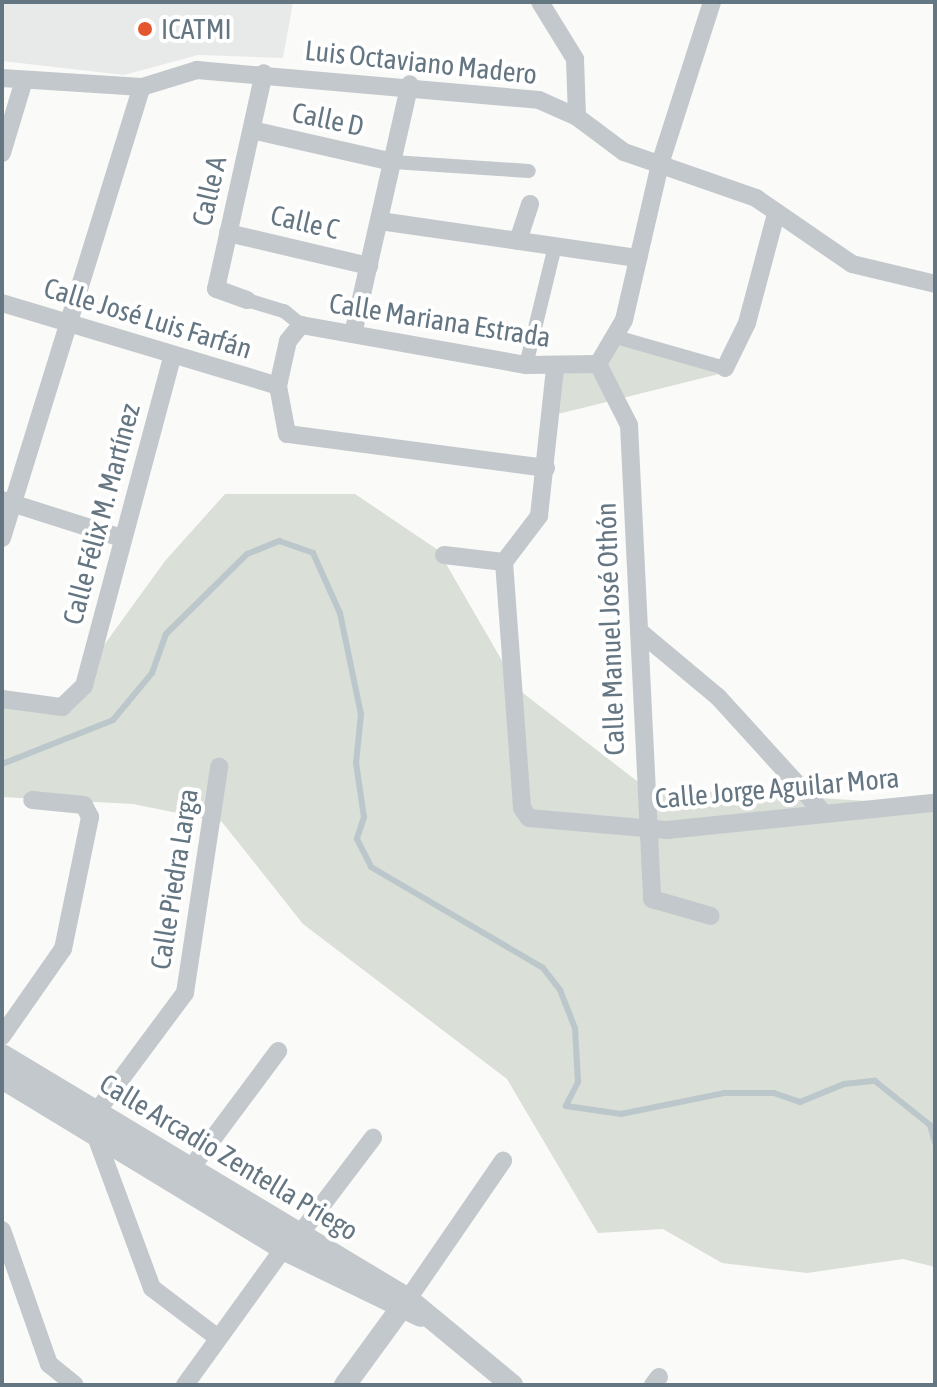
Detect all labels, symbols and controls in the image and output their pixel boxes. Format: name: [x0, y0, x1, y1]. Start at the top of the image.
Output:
place label: ICATMI: [161, 12, 232, 46]
marker: ICATMI: [136, 20, 154, 38]
street label: Luis Octaviano Madero: [303, 33, 539, 91]
street label: Calle D: [289, 95, 367, 143]
street label: Calle A: [185, 153, 233, 229]
street label: Calle C: [267, 198, 343, 246]
street label: Calle José Luis Farfán: [40, 270, 256, 366]
street label: Calle Mariana Estrada: [327, 286, 553, 354]
street label: Calle Félix M. Martínez: [55, 400, 147, 628]
street label: Calle Manuel José Othón: [589, 502, 631, 756]
street label: Calle Jorge Aguilar Mora: [653, 761, 901, 815]
street label: Calle Piedra Larga: [143, 786, 205, 972]
street label: Calle Arcadio Zentella Priego: [94, 1066, 364, 1248]

